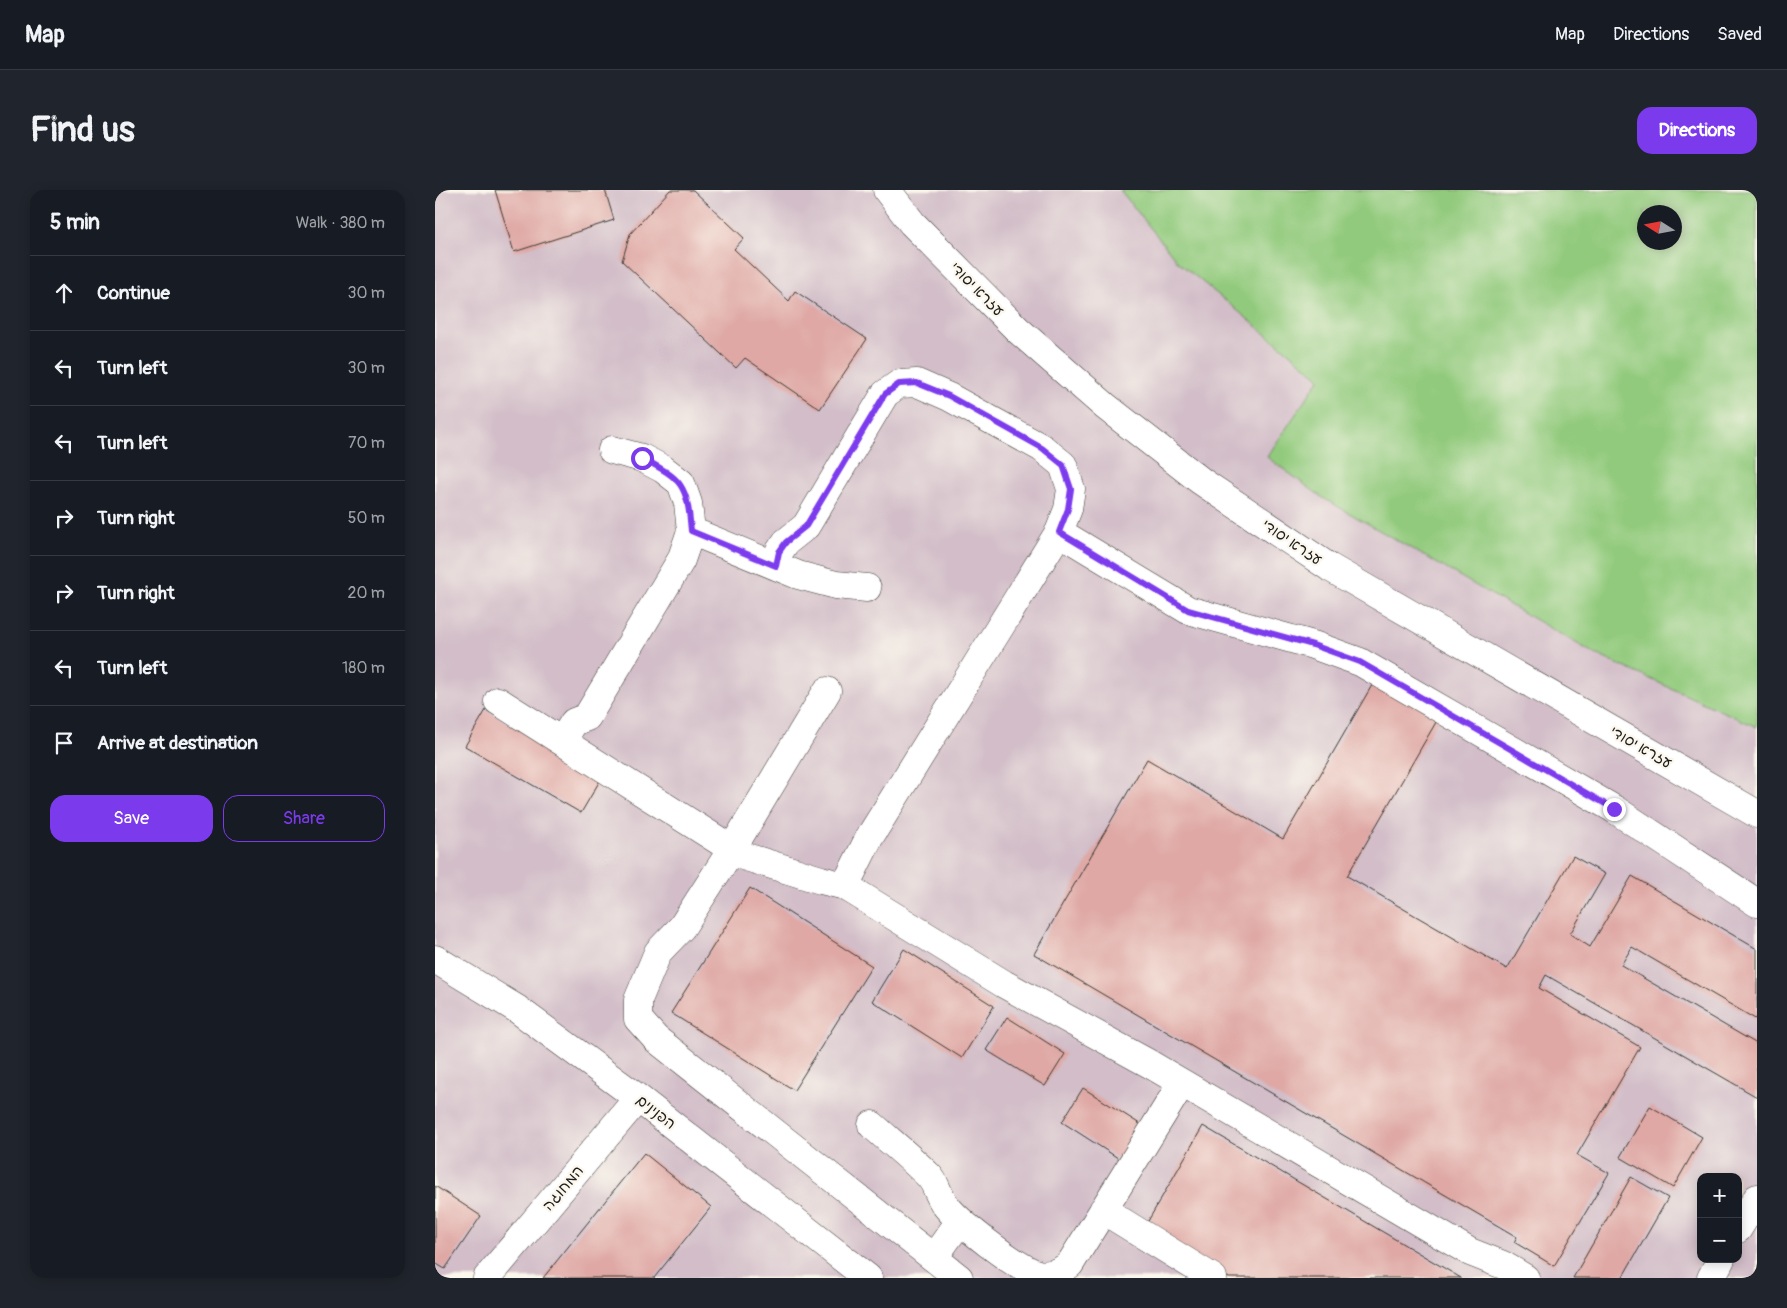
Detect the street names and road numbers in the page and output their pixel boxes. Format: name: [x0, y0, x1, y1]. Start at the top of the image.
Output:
street label: עזרא יסודי: [946, 258, 1008, 321]
street label: עזרא יסודי: [1258, 515, 1326, 570]
street label: עזרא יסודי: [1606, 722, 1676, 773]
street label: הפנינים: [632, 1091, 679, 1134]
street label: המחוגה: [539, 1162, 588, 1215]

